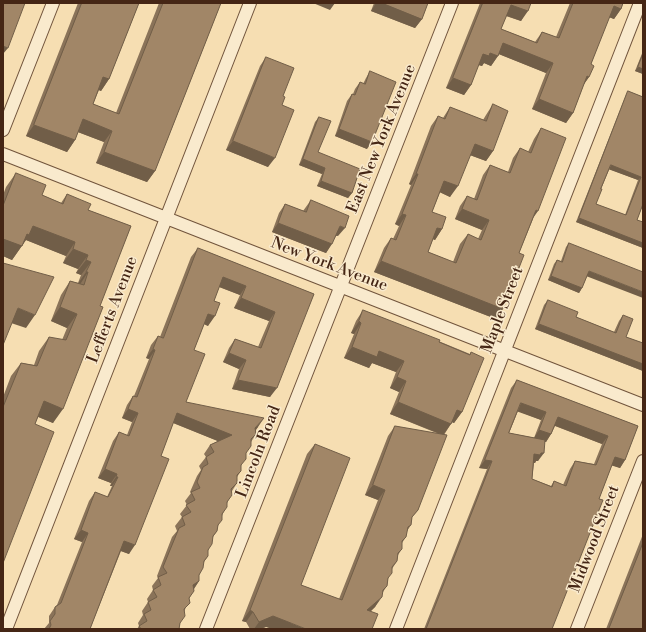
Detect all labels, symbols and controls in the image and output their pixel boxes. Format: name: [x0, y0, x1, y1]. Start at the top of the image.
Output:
street label: East New York Avenue: [343, 62, 421, 216]
street label: New York Avenue: [268, 234, 390, 296]
street label: Lefferts Avenue: [84, 254, 142, 366]
street label: Maple Street: [478, 264, 528, 356]
street label: Lincoln Road: [233, 403, 285, 501]
street label: Midwood Street: [566, 483, 624, 595]

